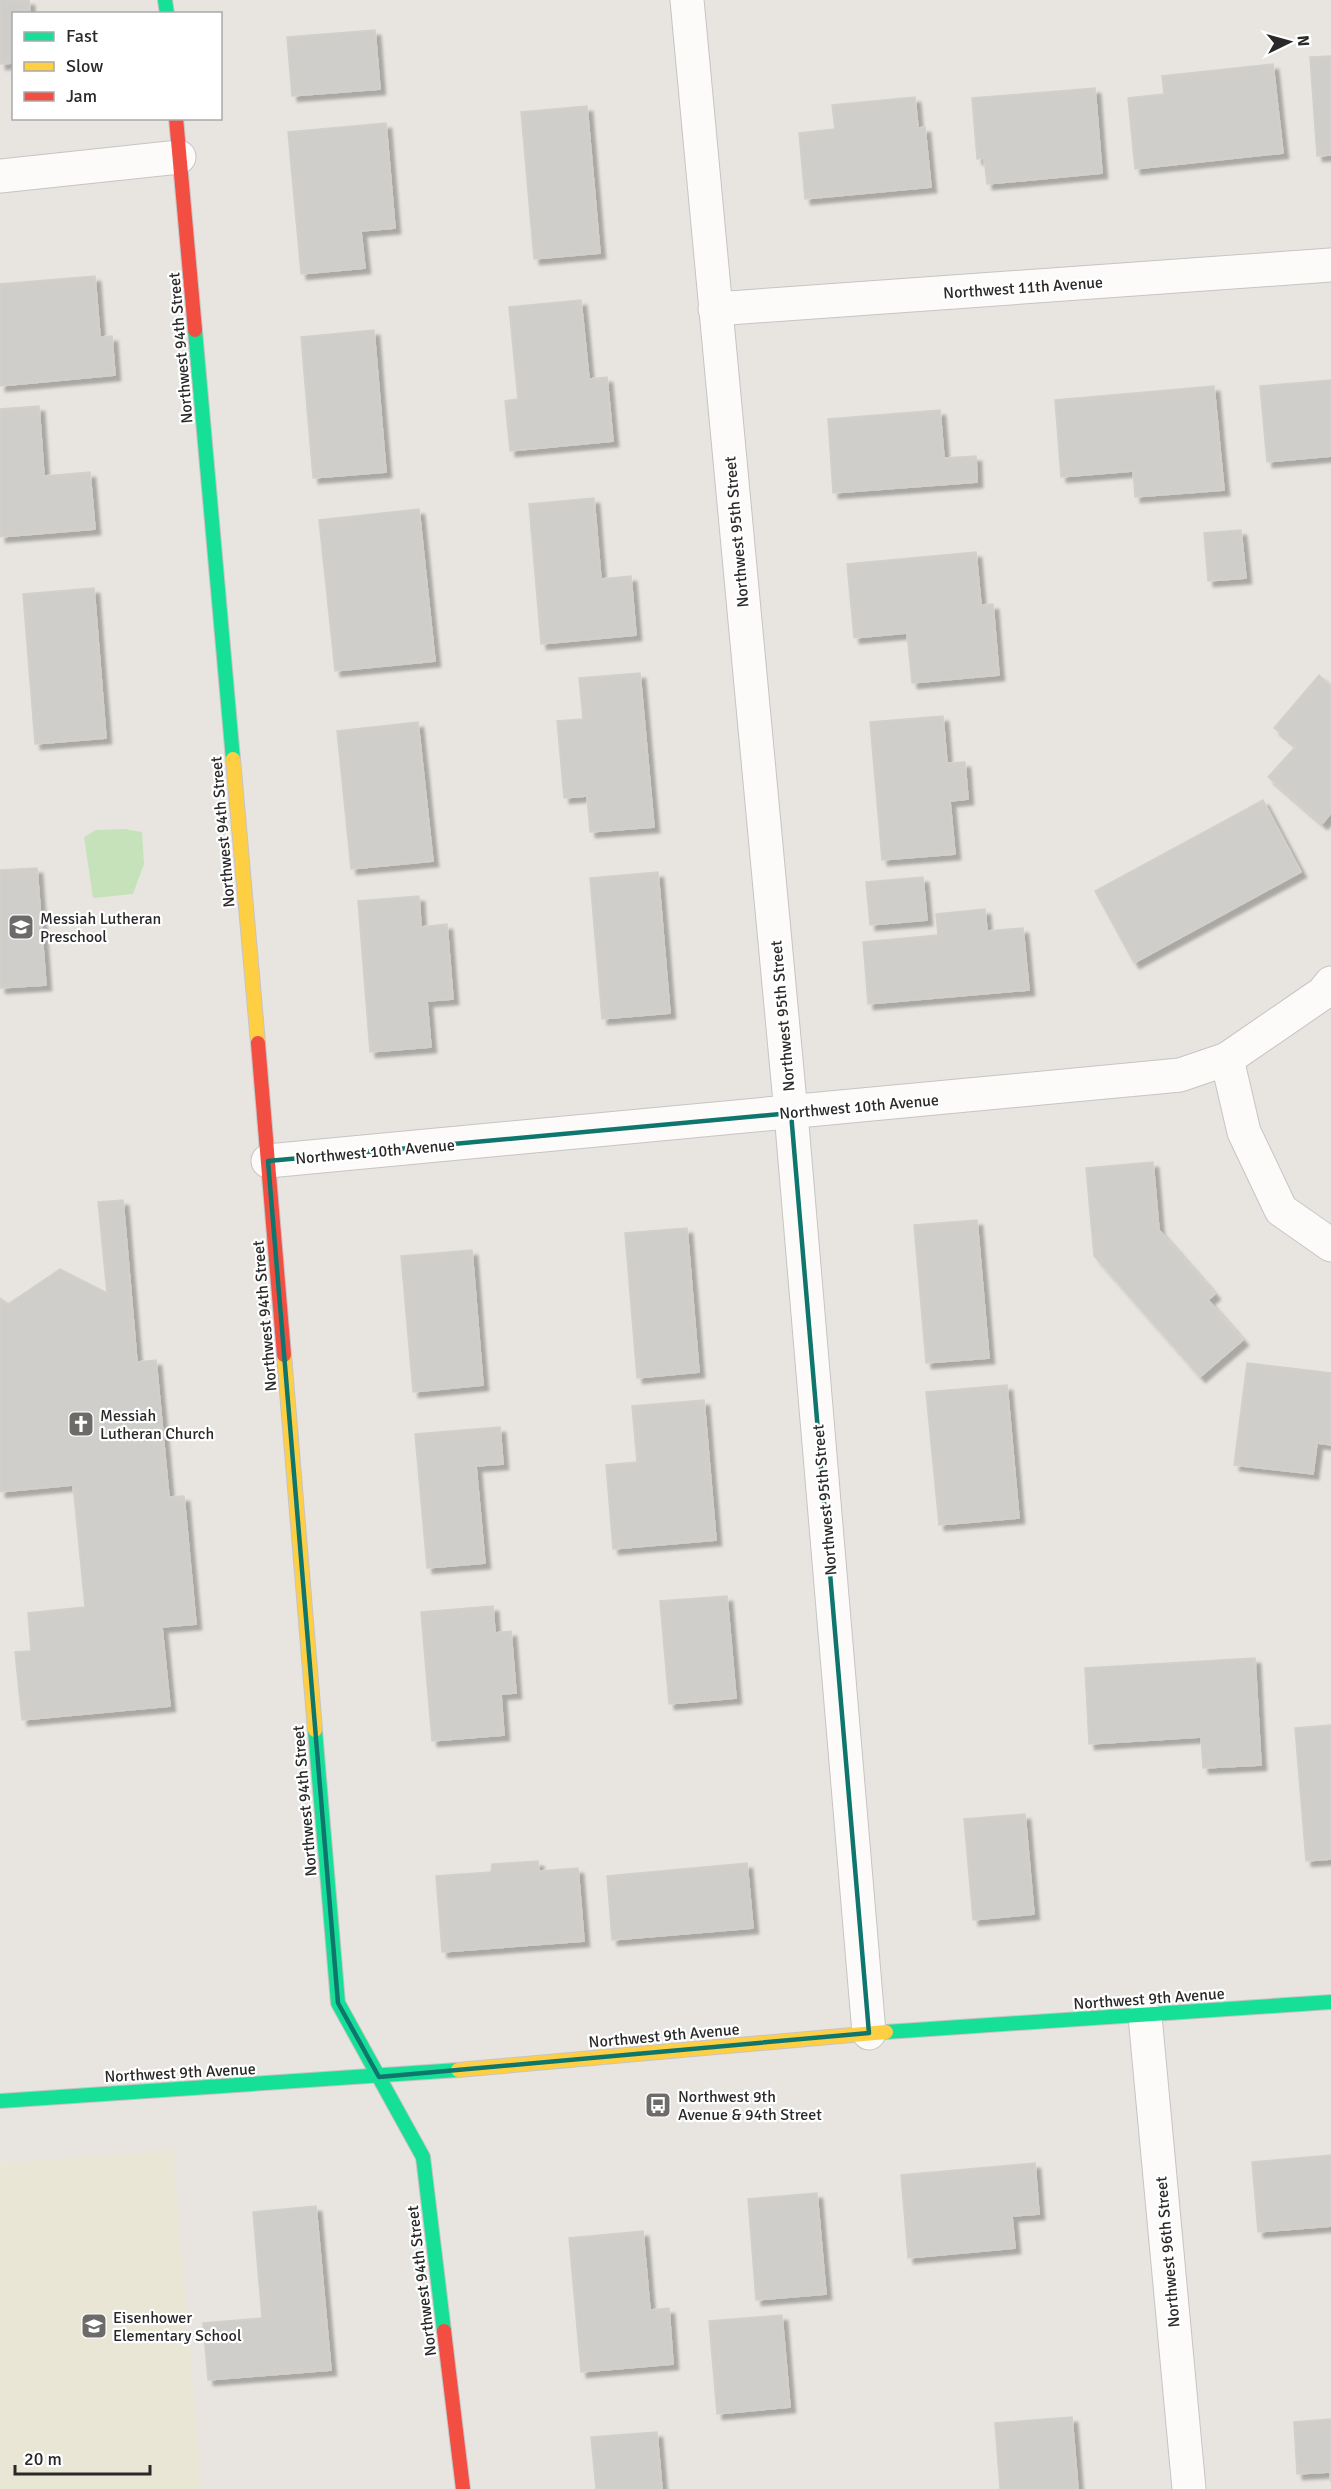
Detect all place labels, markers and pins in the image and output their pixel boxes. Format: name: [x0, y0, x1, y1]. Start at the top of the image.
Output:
place label: Messiah Lutheran Preschool: [40, 909, 161, 947]
school or university icon: Messiah Lutheran Preschool: [6, 912, 36, 942]
place label: Messiah Lutheran Church: [100, 1406, 214, 1444]
church icon: Messiah Lutheran Church: [66, 1409, 96, 1439]
place label: Northwest 9th Avenue & 94th Street: [678, 2087, 822, 2125]
bus stop icon: Northwest 9th Avenue & 94th Street: [643, 2090, 673, 2120]
place label: Eisenhower Elementary School: [113, 2308, 242, 2346]
school or university icon: Eisenhower Elementary School: [79, 2311, 109, 2341]

